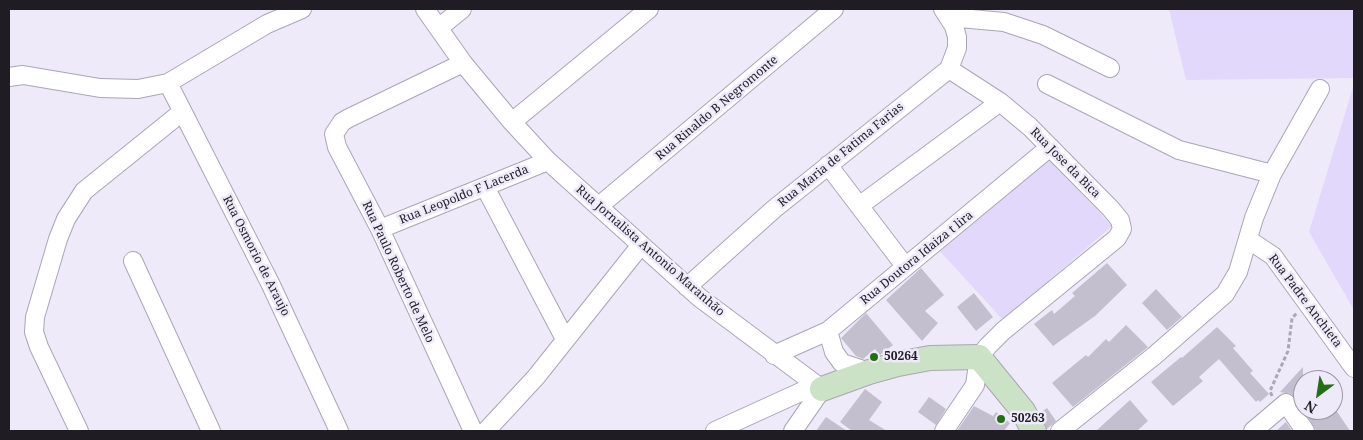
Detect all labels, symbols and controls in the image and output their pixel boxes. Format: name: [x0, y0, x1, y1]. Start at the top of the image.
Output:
street label: Rua Rinaldo B Negromonte: [653, 53, 781, 163]
street label: Rua Maria de Fatima Farias: [775, 100, 907, 210]
street label: Rua Jose da Bica: [1027, 125, 1103, 201]
street label: Rua Leopoldo F Lacerda: [397, 162, 531, 228]
street label: Rua Jornalista Antonio Maranhão: [573, 183, 727, 319]
street label: Rua Osmorio de Araujo: [219, 193, 293, 319]
street label: Rua Paulo Roberto de Melo: [359, 199, 437, 345]
street label: Rua Doutora Idaiza t lira: [858, 208, 976, 308]
street label: Rua Padre Anchieta: [1265, 252, 1345, 350]
place label: 50264: [884, 350, 918, 364]
marker: 50264: [868, 351, 880, 363]
north arrow: [1293, 370, 1343, 420]
text: N: [1301, 396, 1320, 418]
place label: 50263: [1011, 412, 1045, 426]
marker: 50263: [995, 413, 1007, 425]

